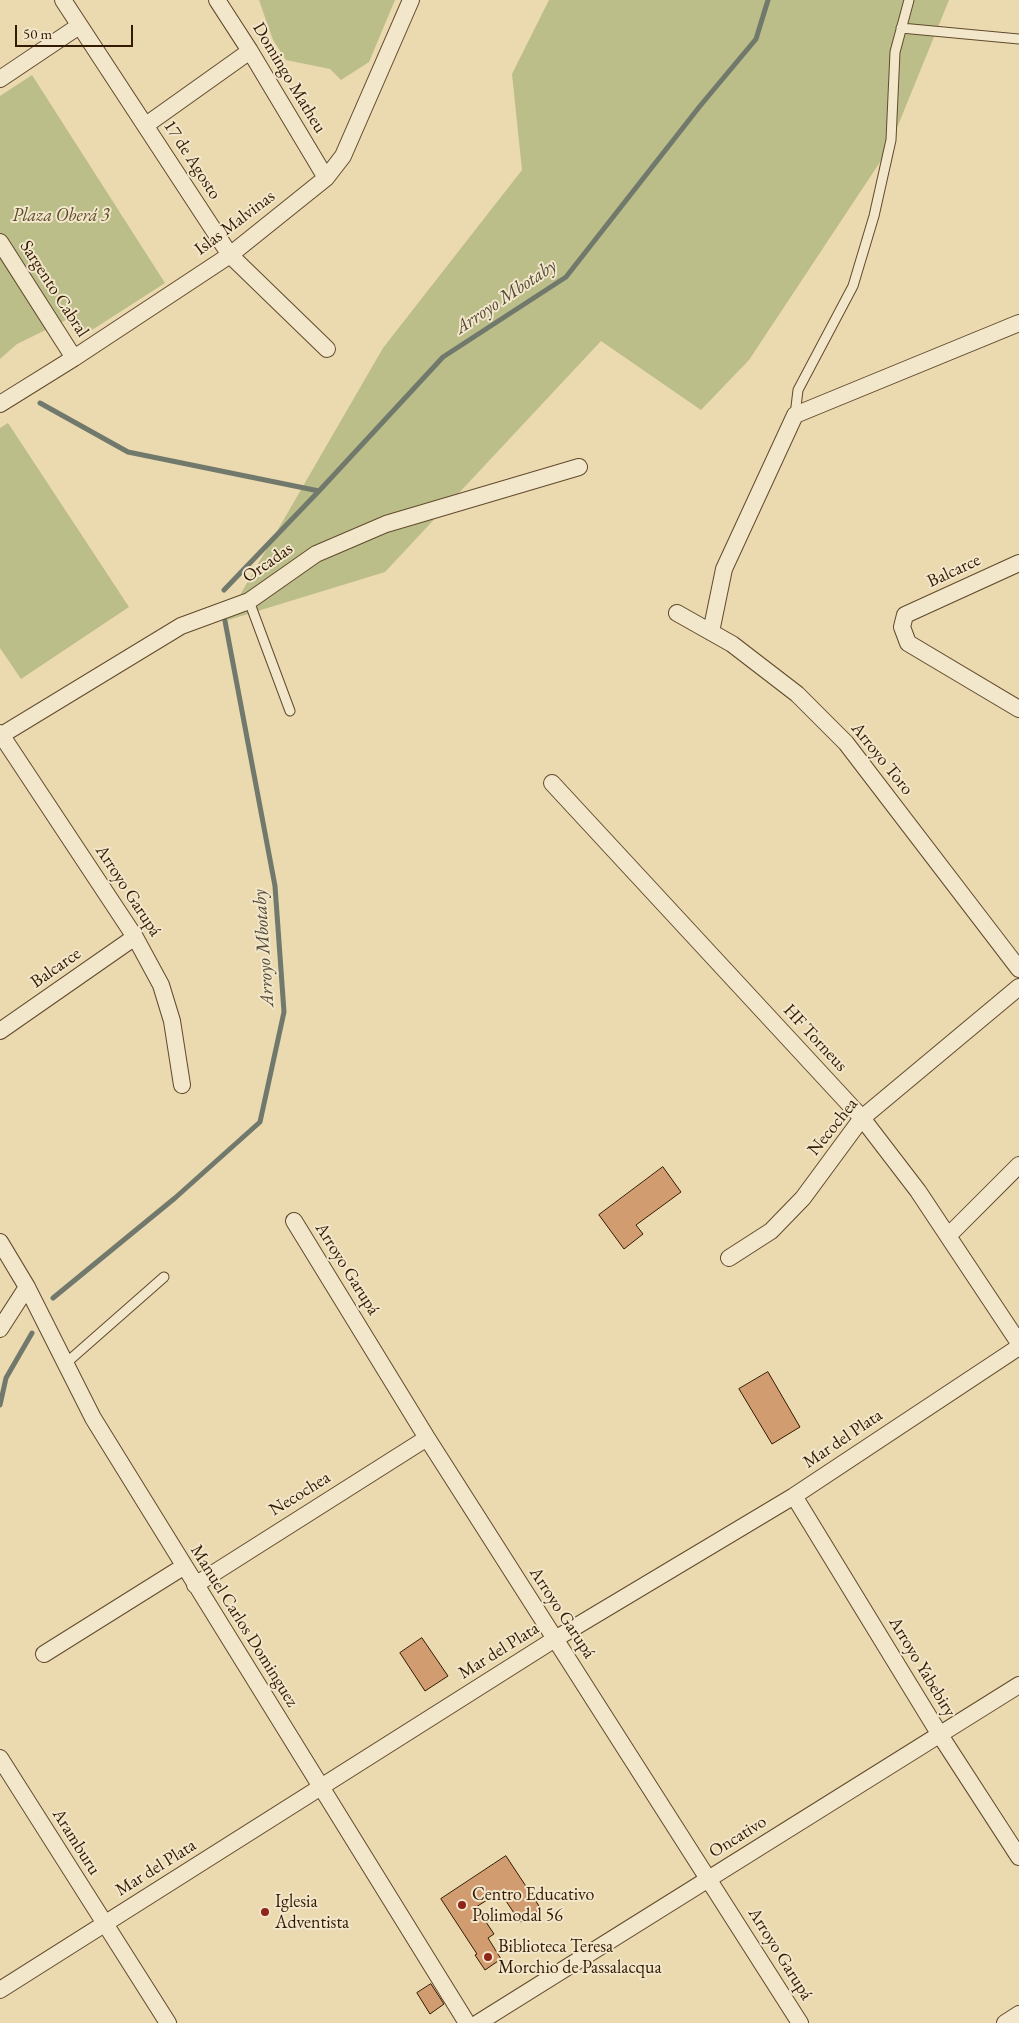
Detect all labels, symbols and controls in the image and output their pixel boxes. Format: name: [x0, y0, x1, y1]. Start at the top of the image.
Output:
scale bar: [18, 15, 135, 47]
street label: Domingo Matheu: [247, 19, 331, 137]
text: 50 m: [23, 24, 52, 43]
street label: 17 de Agosto: [158, 116, 226, 204]
street label: Islas Malvinas: [191, 186, 279, 260]
park label: Plaza Oberá 3: [12, 205, 110, 227]
street label: Sargento Cabral: [15, 237, 93, 341]
water label: Arroyo Mbotaby: [451, 255, 561, 339]
street label: Orcadas: [239, 538, 297, 588]
street label: Balcarce: [924, 549, 984, 593]
street label: Arroyo Toro: [846, 718, 918, 800]
street label: Arroyo Garupá: [90, 841, 166, 941]
water label: Arroyo Mbotaby: [249, 888, 279, 1008]
street label: Balcarce: [27, 943, 85, 993]
street label: HF Torneus: [778, 1000, 852, 1076]
street label: Necochea: [803, 1094, 863, 1160]
street label: Arroyo Garupá: [310, 1219, 384, 1319]
street label: Mar del Plata: [799, 1405, 887, 1473]
street label: Necochea: [266, 1467, 334, 1521]
street label: Manuel Carlos Dominguez: [185, 1541, 303, 1711]
street label: Arroyo Garupá: [524, 1563, 600, 1663]
street label: Arroyo Yabebiry: [884, 1613, 960, 1721]
street label: Mar del Plata: [455, 1618, 543, 1684]
street label: Aramburu: [47, 1805, 105, 1879]
street label: Oncativo: [705, 1811, 771, 1863]
street label: Mar del Plata: [112, 1835, 200, 1901]
place label: Centro Educativo Polimodal 56: [472, 1884, 594, 1926]
place label: Iglesia Adventista: [275, 1891, 349, 1934]
marker: Centro Educativo Polimodal 56: [456, 1899, 468, 1911]
street label: Arroyo Garupá: [743, 1904, 817, 2004]
marker: Iglesia Adventista: [259, 1906, 271, 1918]
place label: Biblioteca Teresa Morchio de Passalacqua: [498, 1936, 662, 1978]
marker: Biblioteca Teresa Morchio de Passalacqua: [482, 1951, 494, 1963]

